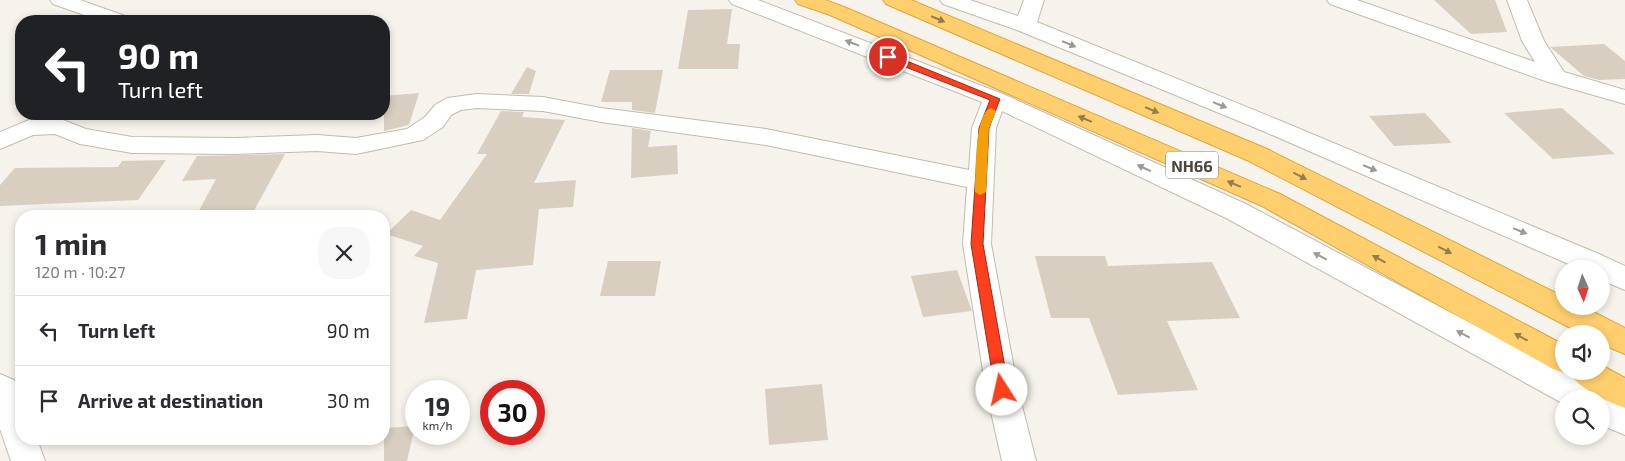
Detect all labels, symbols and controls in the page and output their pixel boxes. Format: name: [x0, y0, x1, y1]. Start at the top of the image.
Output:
one-way arrow: [931, 15, 946, 23]
text: 90 m: [118, 34, 199, 76]
icon: left: [35, 35, 100, 100]
pin: [867, 36, 909, 78]
one-way arrow: [844, 39, 859, 47]
one-way arrow: [1062, 41, 1076, 49]
icon: arrive: [874, 43, 902, 71]
text: Turn left: [118, 76, 203, 102]
one-way arrow: [1213, 101, 1228, 109]
one-way arrow: [1145, 106, 1159, 114]
one-way arrow: [1078, 115, 1092, 123]
road number: NH66: [1166, 152, 1218, 178]
one-way arrow: [1137, 164, 1151, 172]
one-way arrow: [1363, 164, 1377, 172]
one-way arrow: [1293, 172, 1307, 180]
one-way arrow: [1227, 179, 1242, 187]
text: 1 min: [35, 225, 107, 261]
button: close: [318, 227, 370, 279]
one-way arrow: [1513, 228, 1527, 236]
one-way arrow: [1438, 246, 1452, 254]
one-way arrow: [1313, 252, 1328, 260]
one-way arrow: [1372, 254, 1385, 263]
north arrow: [1555, 260, 1610, 315]
map controls: [1555, 260, 1610, 445]
text: 120 m · 10:27: [35, 262, 125, 281]
icon: left: [35, 317, 63, 345]
text: Turn left: [78, 319, 155, 342]
text: 90 m: [327, 319, 370, 342]
button: sound: [1555, 325, 1610, 380]
one-way arrow: [1456, 330, 1471, 338]
one-way arrow: [1514, 333, 1528, 341]
position arrow: [975, 363, 1027, 415]
speed limit sign: 30: [480, 380, 545, 445]
icon: arrive: [35, 387, 63, 415]
text: Arrive at destination: [78, 389, 263, 412]
text: 30 m: [327, 389, 370, 412]
button: search: [1555, 390, 1610, 445]
text: 19: [425, 391, 450, 421]
text: km/h: [423, 418, 452, 432]

